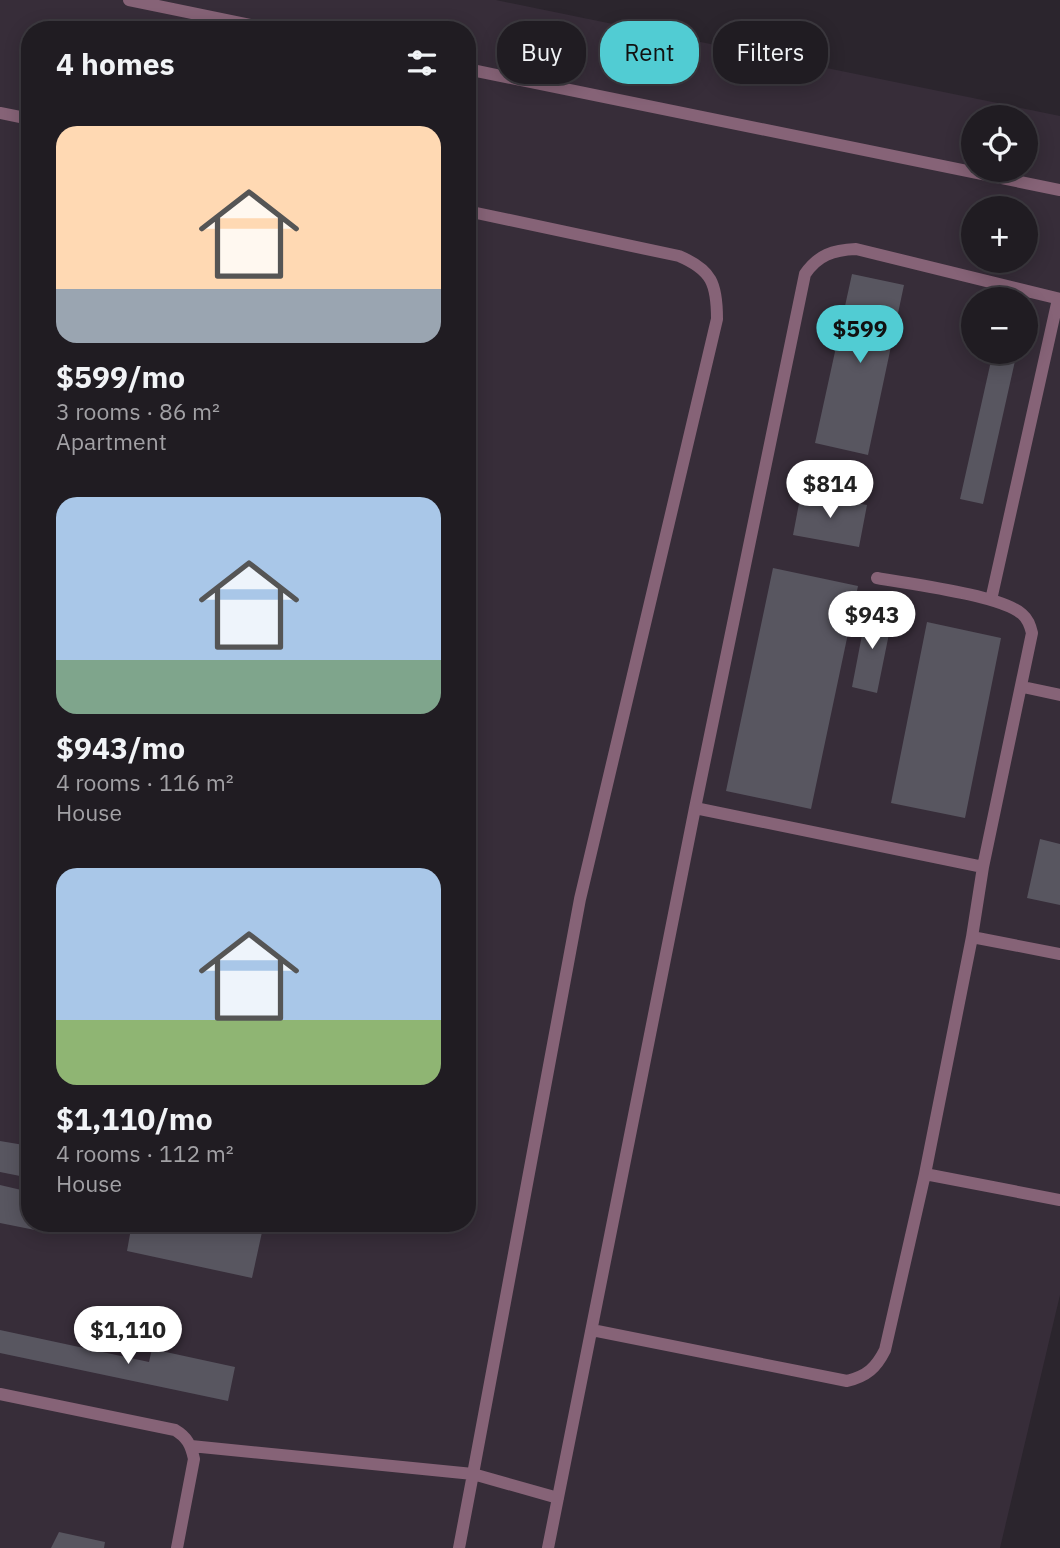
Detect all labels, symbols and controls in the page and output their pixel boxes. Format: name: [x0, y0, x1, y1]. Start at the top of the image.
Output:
chip: Buy: [497, 21, 586, 84]
chip: Rent: [600, 21, 699, 84]
chip: Filters: [713, 21, 828, 84]
text: 4 homes: [56, 44, 175, 83]
icon: filters: [403, 44, 441, 82]
map controls: [961, 105, 1038, 364]
button: locate: [961, 105, 1038, 182]
icon: home: [186, 171, 312, 297]
button: +: [961, 196, 1038, 273]
button: −: [961, 287, 1038, 364]
pin: $599: [819, 306, 901, 365]
text: $599: [832, 313, 888, 343]
text: $599/mo: [56, 357, 185, 396]
text: 3 rooms · 86 m²: [56, 396, 220, 426]
text: Apartment: [56, 426, 167, 456]
pin: $814: [789, 461, 871, 520]
text: $814: [802, 468, 858, 498]
icon: home: [186, 542, 312, 668]
pin: $943: [831, 592, 913, 651]
text: $943: [844, 599, 900, 629]
text: $943/mo: [56, 728, 185, 767]
text: 4 rooms · 116 m²: [56, 767, 234, 797]
text: House: [56, 797, 122, 827]
icon: home: [186, 913, 312, 1039]
text: $1,110/mo: [56, 1099, 213, 1138]
text: 4 rooms · 112 m²: [56, 1138, 234, 1168]
text: House: [56, 1168, 122, 1198]
pin: $1,110: [71, 1306, 185, 1366]
text: $1,110: [90, 1314, 166, 1344]

